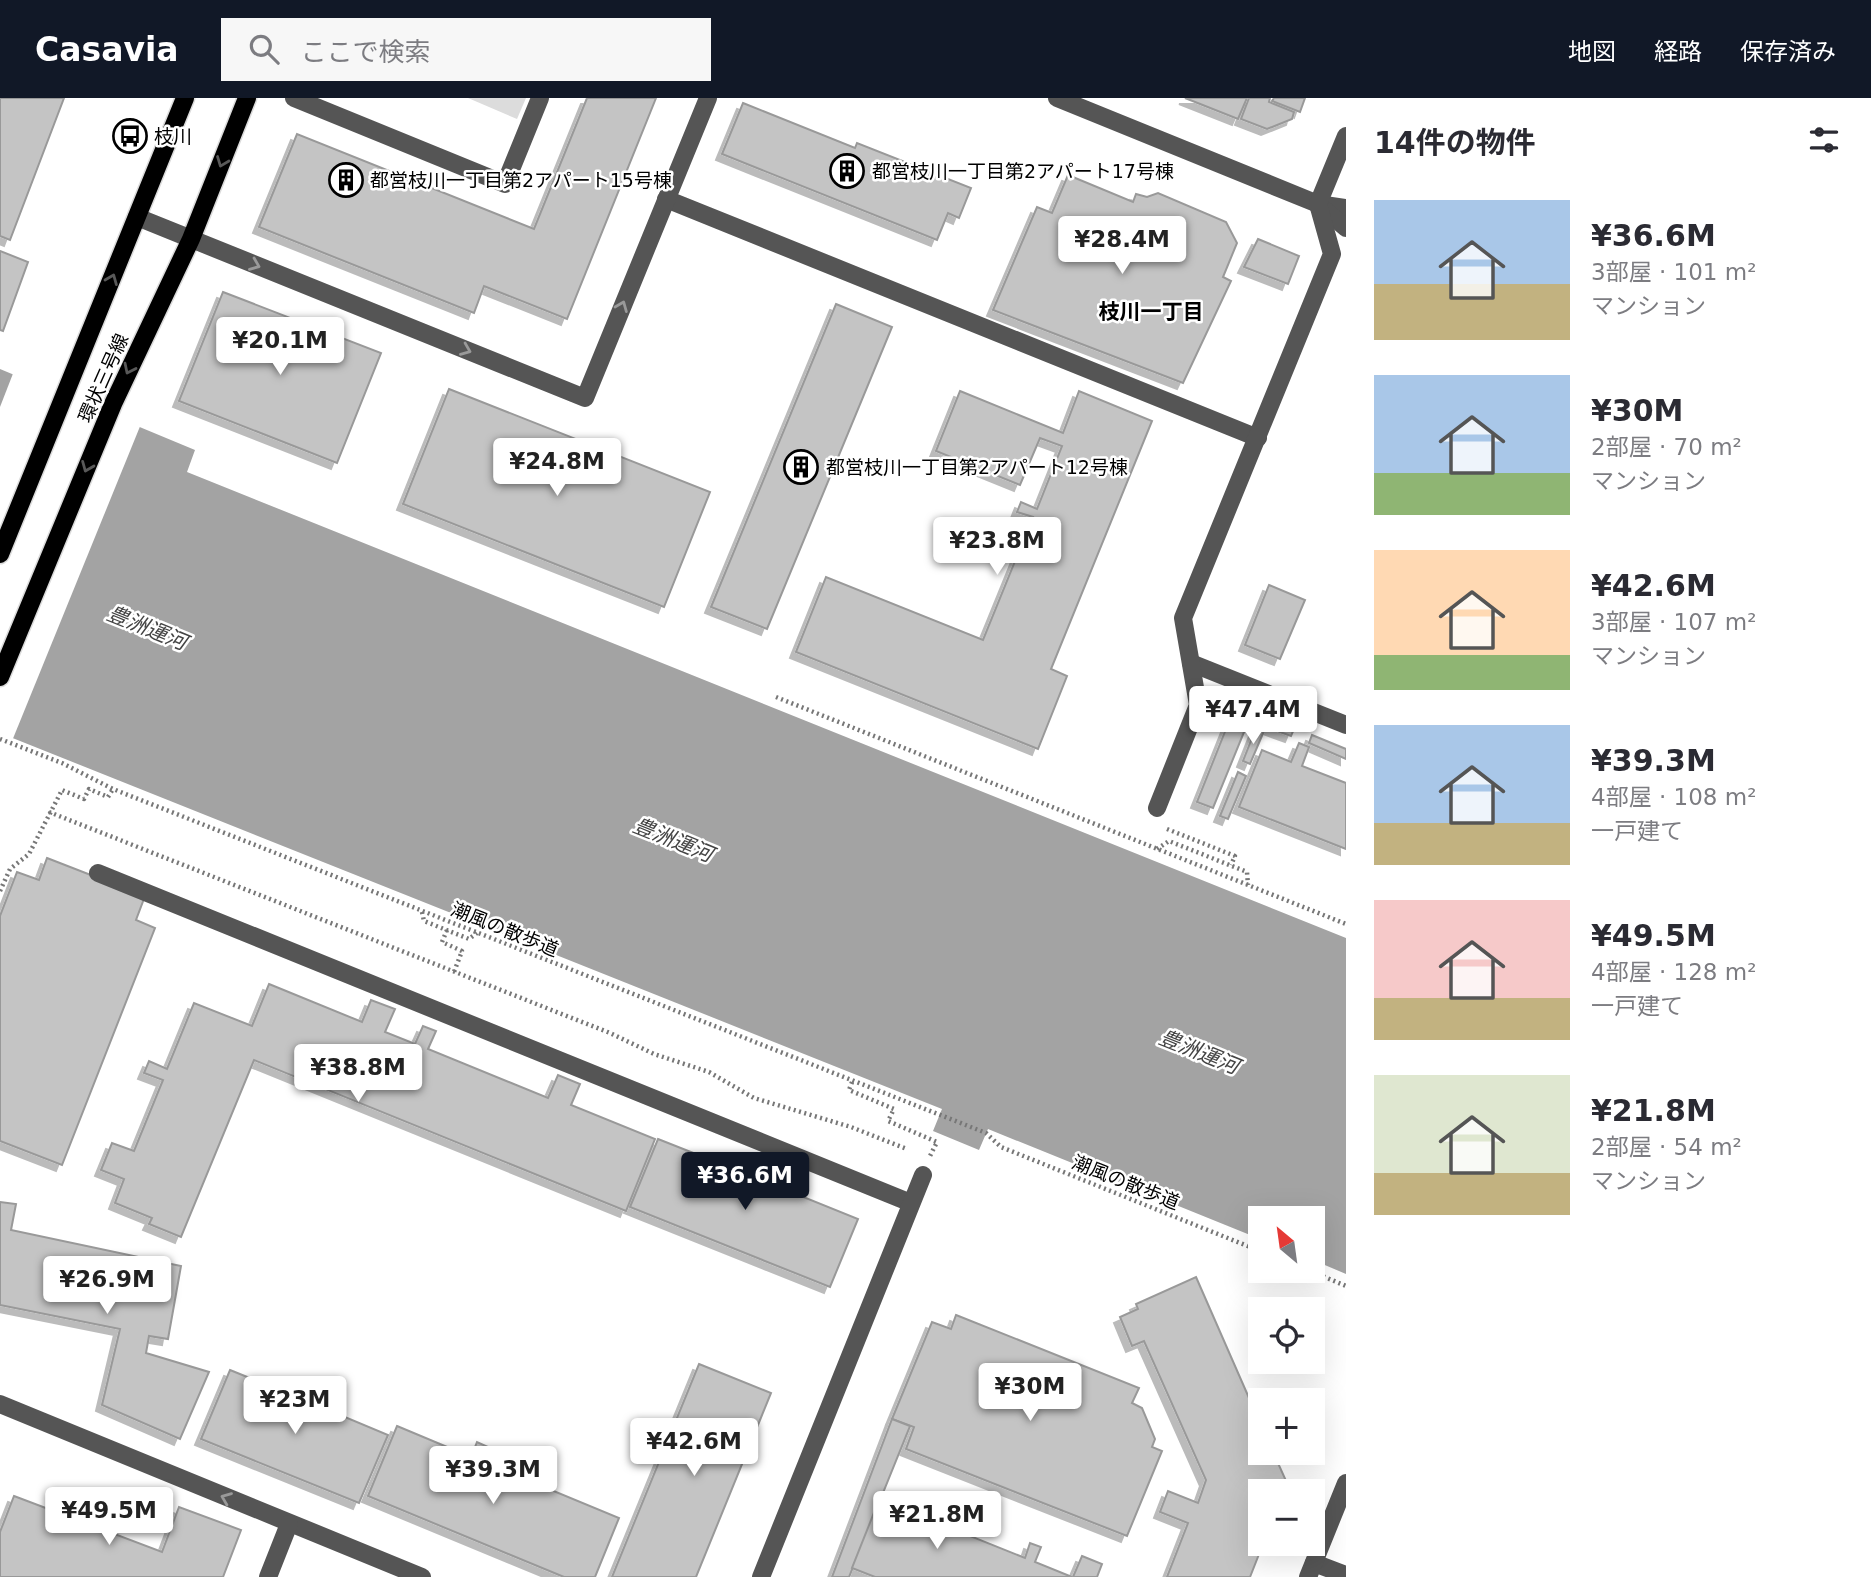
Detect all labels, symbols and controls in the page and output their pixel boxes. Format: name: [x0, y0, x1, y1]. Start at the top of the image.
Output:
search box: [221, 18, 711, 81]
text: Casavia: [35, 30, 179, 69]
icon: search: [245, 30, 283, 68]
text: ここで検索: [301, 37, 431, 67]
text: 地図: [1568, 38, 1616, 66]
text: 経路: [1654, 38, 1702, 66]
text: 保存済み: [1740, 38, 1836, 66]
bus stop icon: 枝川: [111, 117, 149, 155]
icon: filters: [1805, 121, 1843, 159]
place label: 枝川: [154, 125, 192, 147]
text: 14件の物件: [1374, 125, 1536, 160]
building icon: 都営枝川一丁目第2アパート17号棟: [828, 152, 866, 190]
one-way arrow: [216, 155, 230, 167]
place label: 都営枝川一丁目第2アパート17号棟: [872, 160, 1174, 182]
building icon: 都営枝川一丁目第2アパート15号棟: [327, 161, 365, 199]
place label: 都営枝川一丁目第2アパート15号棟: [370, 169, 672, 191]
pin: ¥28.4M: [1065, 216, 1179, 276]
text: ¥36.6M: [1591, 218, 1716, 253]
text: ¥28.4M: [1074, 226, 1170, 252]
icon: home: [1430, 228, 1514, 312]
one-way arrow: [247, 257, 260, 271]
text: 3部屋 · 101 m²: [1591, 259, 1756, 285]
one-way arrow: [103, 273, 117, 285]
text: マンション: [1591, 293, 1706, 319]
district label: 枝川一丁目: [1099, 300, 1204, 324]
one-way arrow: [614, 301, 628, 313]
pin: ¥20.1M: [223, 317, 337, 377]
text: ¥20.1M: [232, 327, 328, 353]
street label: 環状三号線: [74, 330, 132, 426]
one-way arrow: [459, 341, 471, 355]
one-way arrow: [124, 362, 138, 374]
text: ¥30M: [1591, 393, 1683, 428]
icon: home: [1430, 403, 1514, 487]
text: 2部屋 · 70 m²: [1591, 434, 1742, 460]
pin: ¥24.8M: [500, 438, 614, 498]
text: ¥24.8M: [509, 448, 605, 474]
building icon: 都営枝川一丁目第2アパート12号棟: [782, 448, 820, 486]
place label: 都営枝川一丁目第2アパート12号棟: [826, 456, 1128, 478]
one-way arrow: [81, 459, 95, 472]
text: マンション: [1591, 468, 1706, 494]
pin: ¥23.8M: [940, 518, 1054, 577]
text: ¥23.8M: [949, 527, 1045, 553]
text: ¥42.6M: [1591, 568, 1716, 603]
icon: home: [1430, 578, 1514, 662]
water label: 豊洲運河: [104, 601, 194, 656]
text: 3部屋 · 107 m²: [1591, 609, 1756, 635]
text: マンション: [1591, 643, 1706, 669]
pin: ¥47.4M: [1196, 686, 1310, 746]
text: ¥47.4M: [1205, 696, 1301, 722]
text: ¥39.3M: [1591, 743, 1716, 778]
icon: home: [1430, 753, 1514, 837]
text: 4部屋 · 108 m²: [1591, 784, 1756, 810]
water label: 豊洲運河: [630, 813, 720, 868]
text: 一戸建て: [1591, 818, 1683, 844]
street label: 潮風の散歩道: [448, 897, 562, 961]
text: ¥49.5M: [1591, 918, 1716, 953]
icon: home: [1430, 928, 1514, 1012]
text: 4部屋 · 128 m²: [1591, 959, 1756, 985]
text: 一戸建て: [1591, 993, 1683, 1019]
water label: 豊洲運河: [1156, 1025, 1246, 1080]
pin: ¥38.8M: [301, 1044, 415, 1104]
text: ¥38.8M: [310, 1054, 406, 1080]
text: ¥21.8M: [1591, 1093, 1716, 1128]
icon: home: [1430, 1103, 1514, 1187]
text: 2部屋 · 54 m²: [1591, 1134, 1742, 1160]
street label: 潮風の散歩道: [1069, 1150, 1183, 1214]
pin: ¥36.6M: [688, 1152, 802, 1212]
text: ¥36.6M: [697, 1162, 793, 1188]
text: マンション: [1591, 1168, 1706, 1194]
north arrow: [1248, 1206, 1325, 1283]
map controls: [1248, 1206, 1325, 1556]
pin: ¥26.9M: [50, 1256, 164, 1316]
text: ¥26.9M: [59, 1266, 155, 1292]
button: locate: [1248, 1297, 1325, 1374]
pin: ¥30M: [989, 1364, 1071, 1423]
text: ¥30M: [995, 1373, 1065, 1399]
pin: ¥23M: [254, 1376, 336, 1436]
text: ¥23M: [260, 1386, 330, 1412]
button: +: [1248, 1388, 1325, 1465]
pin: ¥42.6M: [637, 1418, 751, 1478]
text: ¥42.6M: [646, 1428, 742, 1454]
pin: ¥39.3M: [436, 1446, 550, 1506]
text: ¥39.3M: [445, 1456, 541, 1482]
button: −: [1248, 1479, 1325, 1556]
pin: ¥49.5M: [52, 1488, 166, 1547]
one-way arrow: [221, 1492, 233, 1506]
pin: ¥21.8M: [880, 1492, 994, 1551]
text: ¥49.5M: [61, 1497, 157, 1523]
text: ¥21.8M: [889, 1501, 985, 1527]

